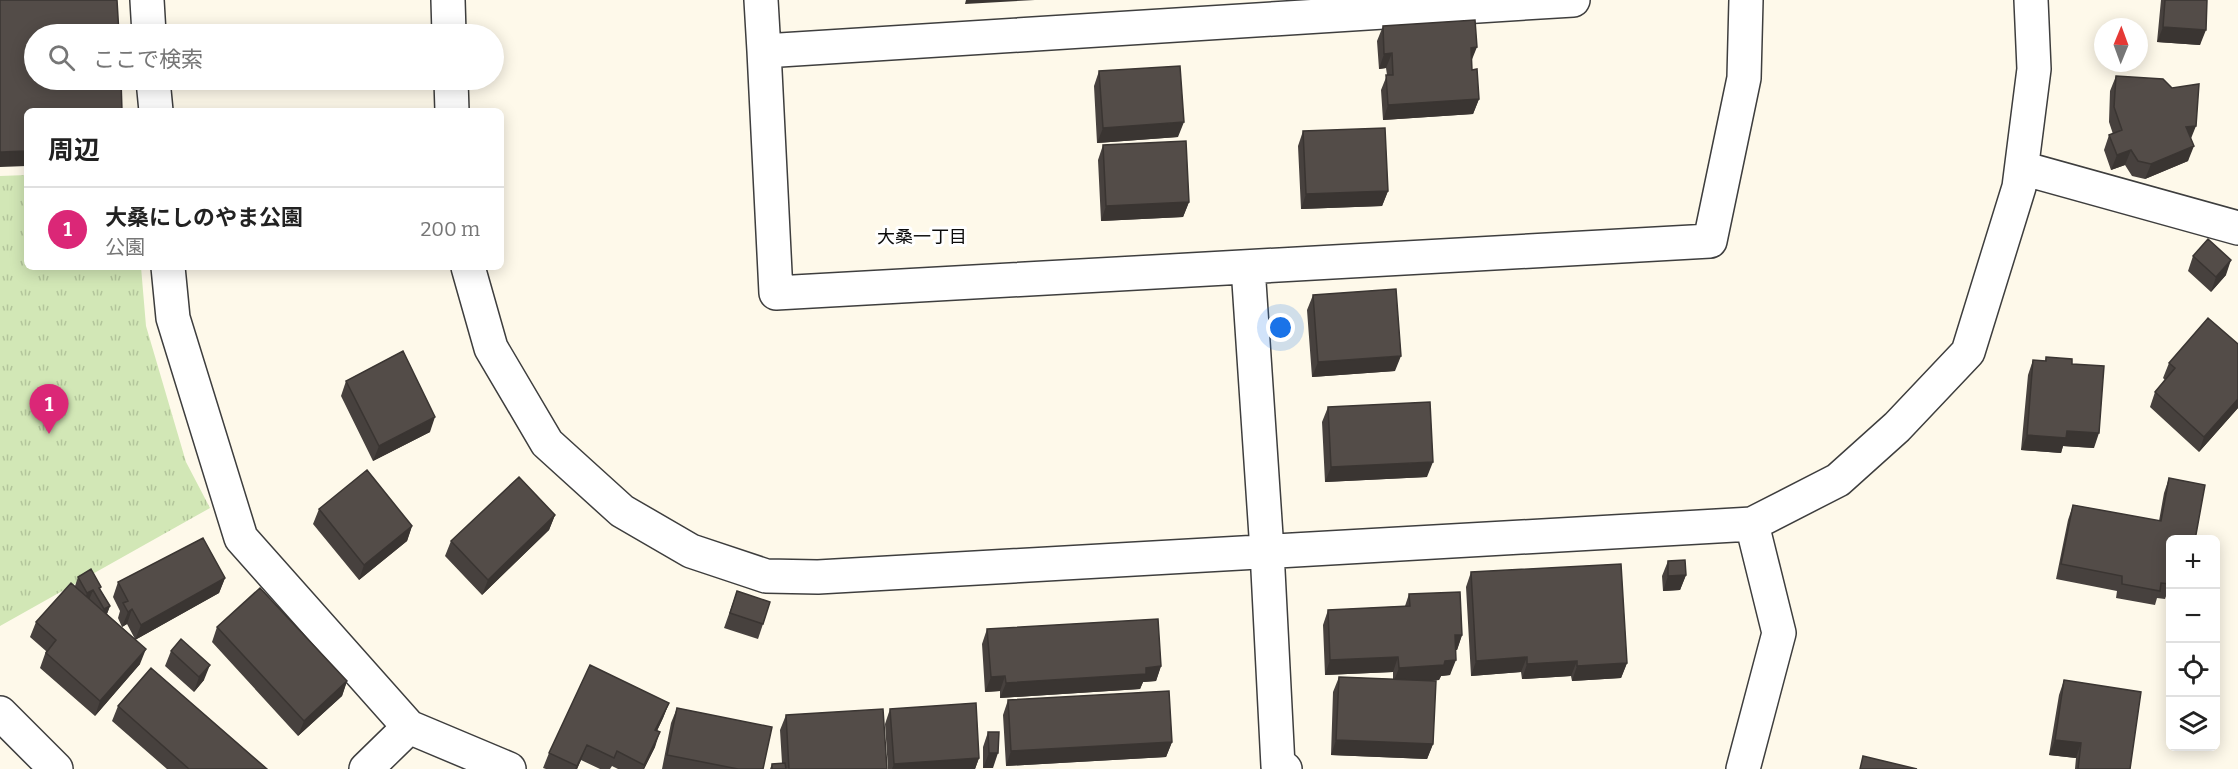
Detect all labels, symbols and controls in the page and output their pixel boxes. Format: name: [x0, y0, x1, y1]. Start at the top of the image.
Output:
north arrow: [2094, 18, 2148, 72]
search box: [24, 24, 504, 90]
icon: search: [45, 41, 78, 74]
text: ここで検索: [93, 46, 203, 73]
text: 周辺: [48, 135, 100, 166]
text: 大桑にしのやま公園: [105, 204, 303, 231]
text: 1: [63, 217, 72, 241]
text: 200 m: [420, 217, 480, 241]
district label: 大桑一丁目: [877, 226, 967, 248]
text: 公園: [105, 235, 145, 259]
your location: [1266, 313, 1295, 342]
pin: 1: [29, 384, 68, 434]
map controls: [2166, 535, 2220, 751]
button: +: [2166, 535, 2220, 589]
button: −: [2166, 589, 2220, 643]
button: locate: [2166, 643, 2220, 697]
button: layers: [2166, 697, 2220, 751]

